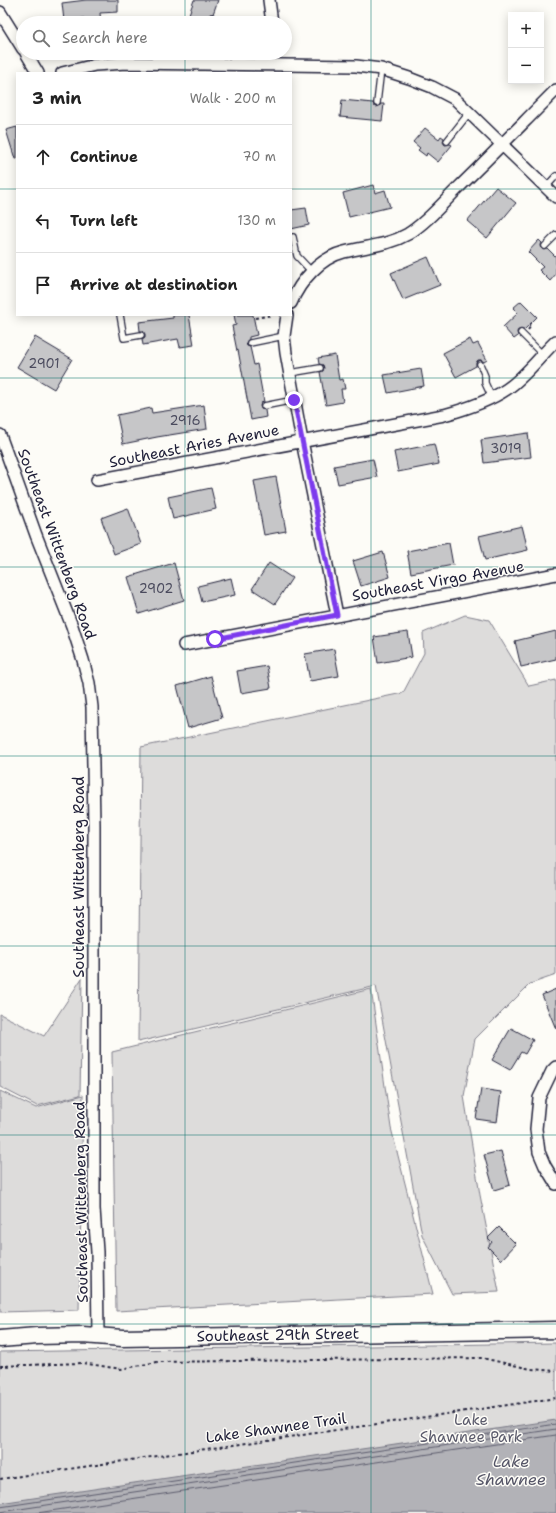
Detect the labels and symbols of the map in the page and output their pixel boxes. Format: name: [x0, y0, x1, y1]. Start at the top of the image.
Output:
house number: 2901: [28, 355, 60, 372]
route end: [285, 391, 303, 409]
house number: 2916: [169, 412, 201, 429]
street label: Southeast Aries Avenue: [107, 420, 281, 472]
house number: 3019: [490, 440, 522, 457]
street label: Southeast Wittenberg Road: [13, 446, 101, 643]
street label: Southeast Virgo Avenue: [350, 556, 526, 606]
house number: 2902: [139, 580, 173, 597]
route start: [206, 630, 224, 648]
street label: Southeast Wittenberg Road: [69, 776, 89, 978]
street label: Southeast Wittenberg Road: [69, 1101, 93, 1303]
street label: Southeast 29th Street: [197, 1324, 359, 1346]
street label: Lake Shawnee Trail: [205, 1408, 348, 1448]
park label: Lake Shawnee Park: [420, 1410, 522, 1447]
water label: Lake Shawnee: [476, 1451, 546, 1490]

